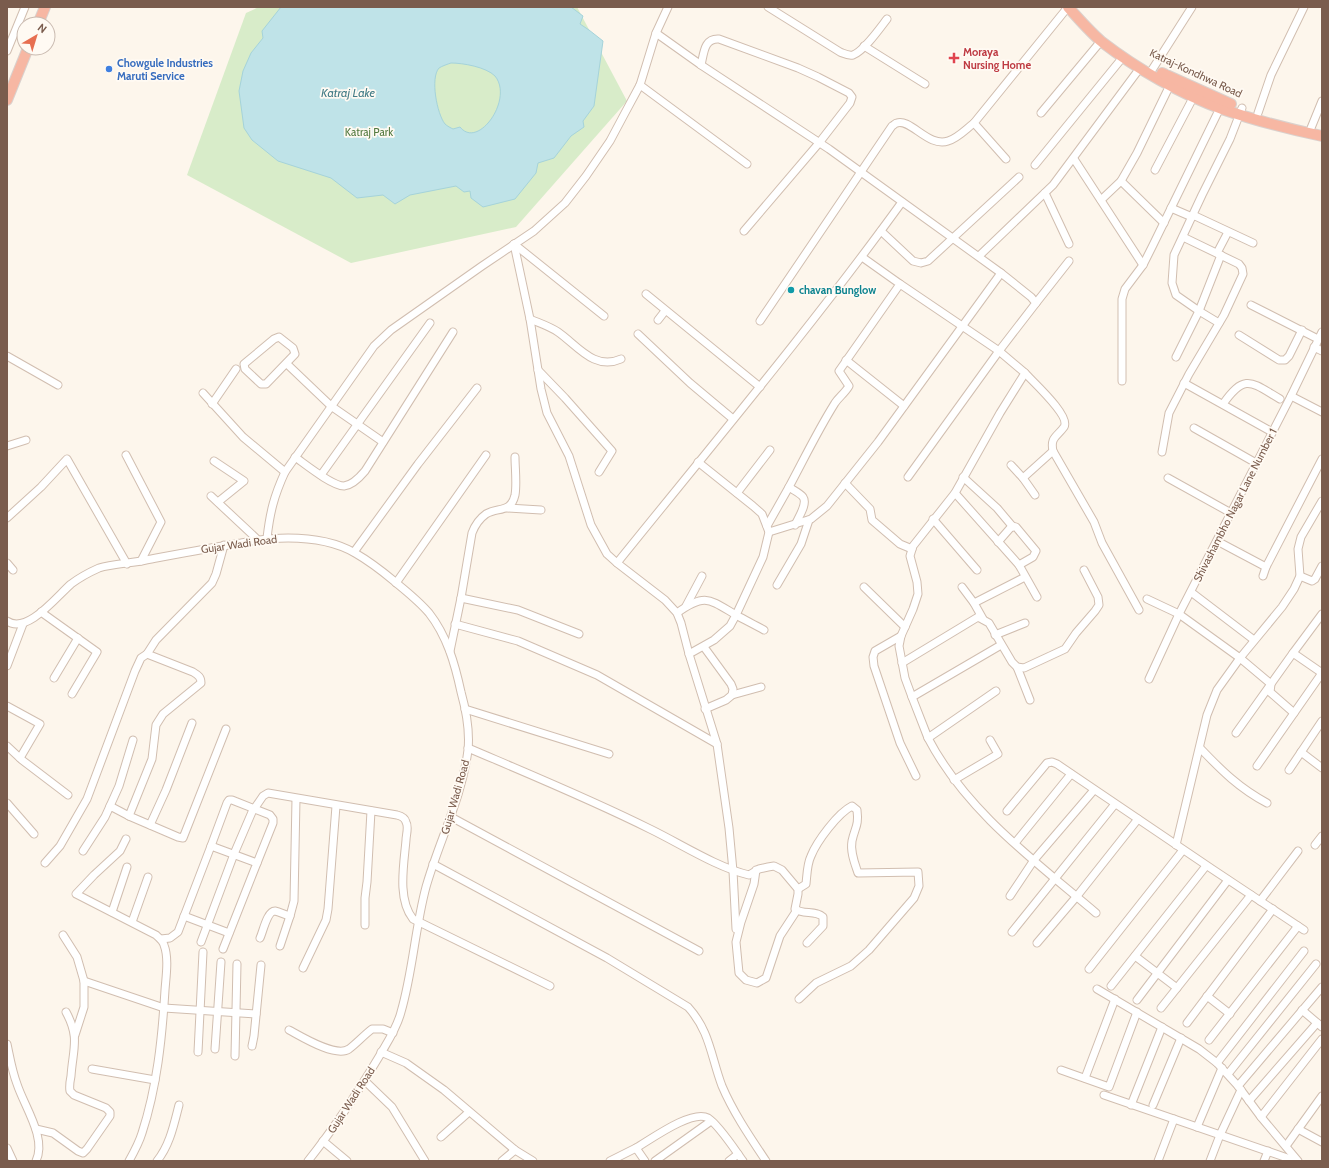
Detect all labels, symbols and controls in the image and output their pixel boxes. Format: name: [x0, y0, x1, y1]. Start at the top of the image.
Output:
north arrow: [16, 16, 56, 56]
text: N: [35, 20, 50, 36]
place label: Moraya Nursing Home: [963, 45, 1031, 72]
street label: Katraj-Kondhwa Road: [1148, 45, 1244, 101]
marker: Moraya Nursing Home: [948, 52, 960, 64]
place label: Chowgule Industries Maruti Service: [117, 56, 213, 83]
marker: Chowgule Industries Maruti Service: [104, 64, 114, 74]
water label: Katraj Lake: [321, 85, 376, 100]
park label: Katraj Park: [345, 125, 393, 139]
place label: chavan Bunglow: [799, 283, 876, 297]
marker: chavan Bunglow: [786, 285, 796, 295]
street label: Shivashambho Nagar Lane Number 1: [1190, 426, 1280, 584]
street label: Gujar Wadi Road: [200, 532, 278, 556]
street label: Gujar Wadi Road: [438, 758, 472, 836]
street label: Gujar Wadi Road: [324, 1064, 378, 1136]

